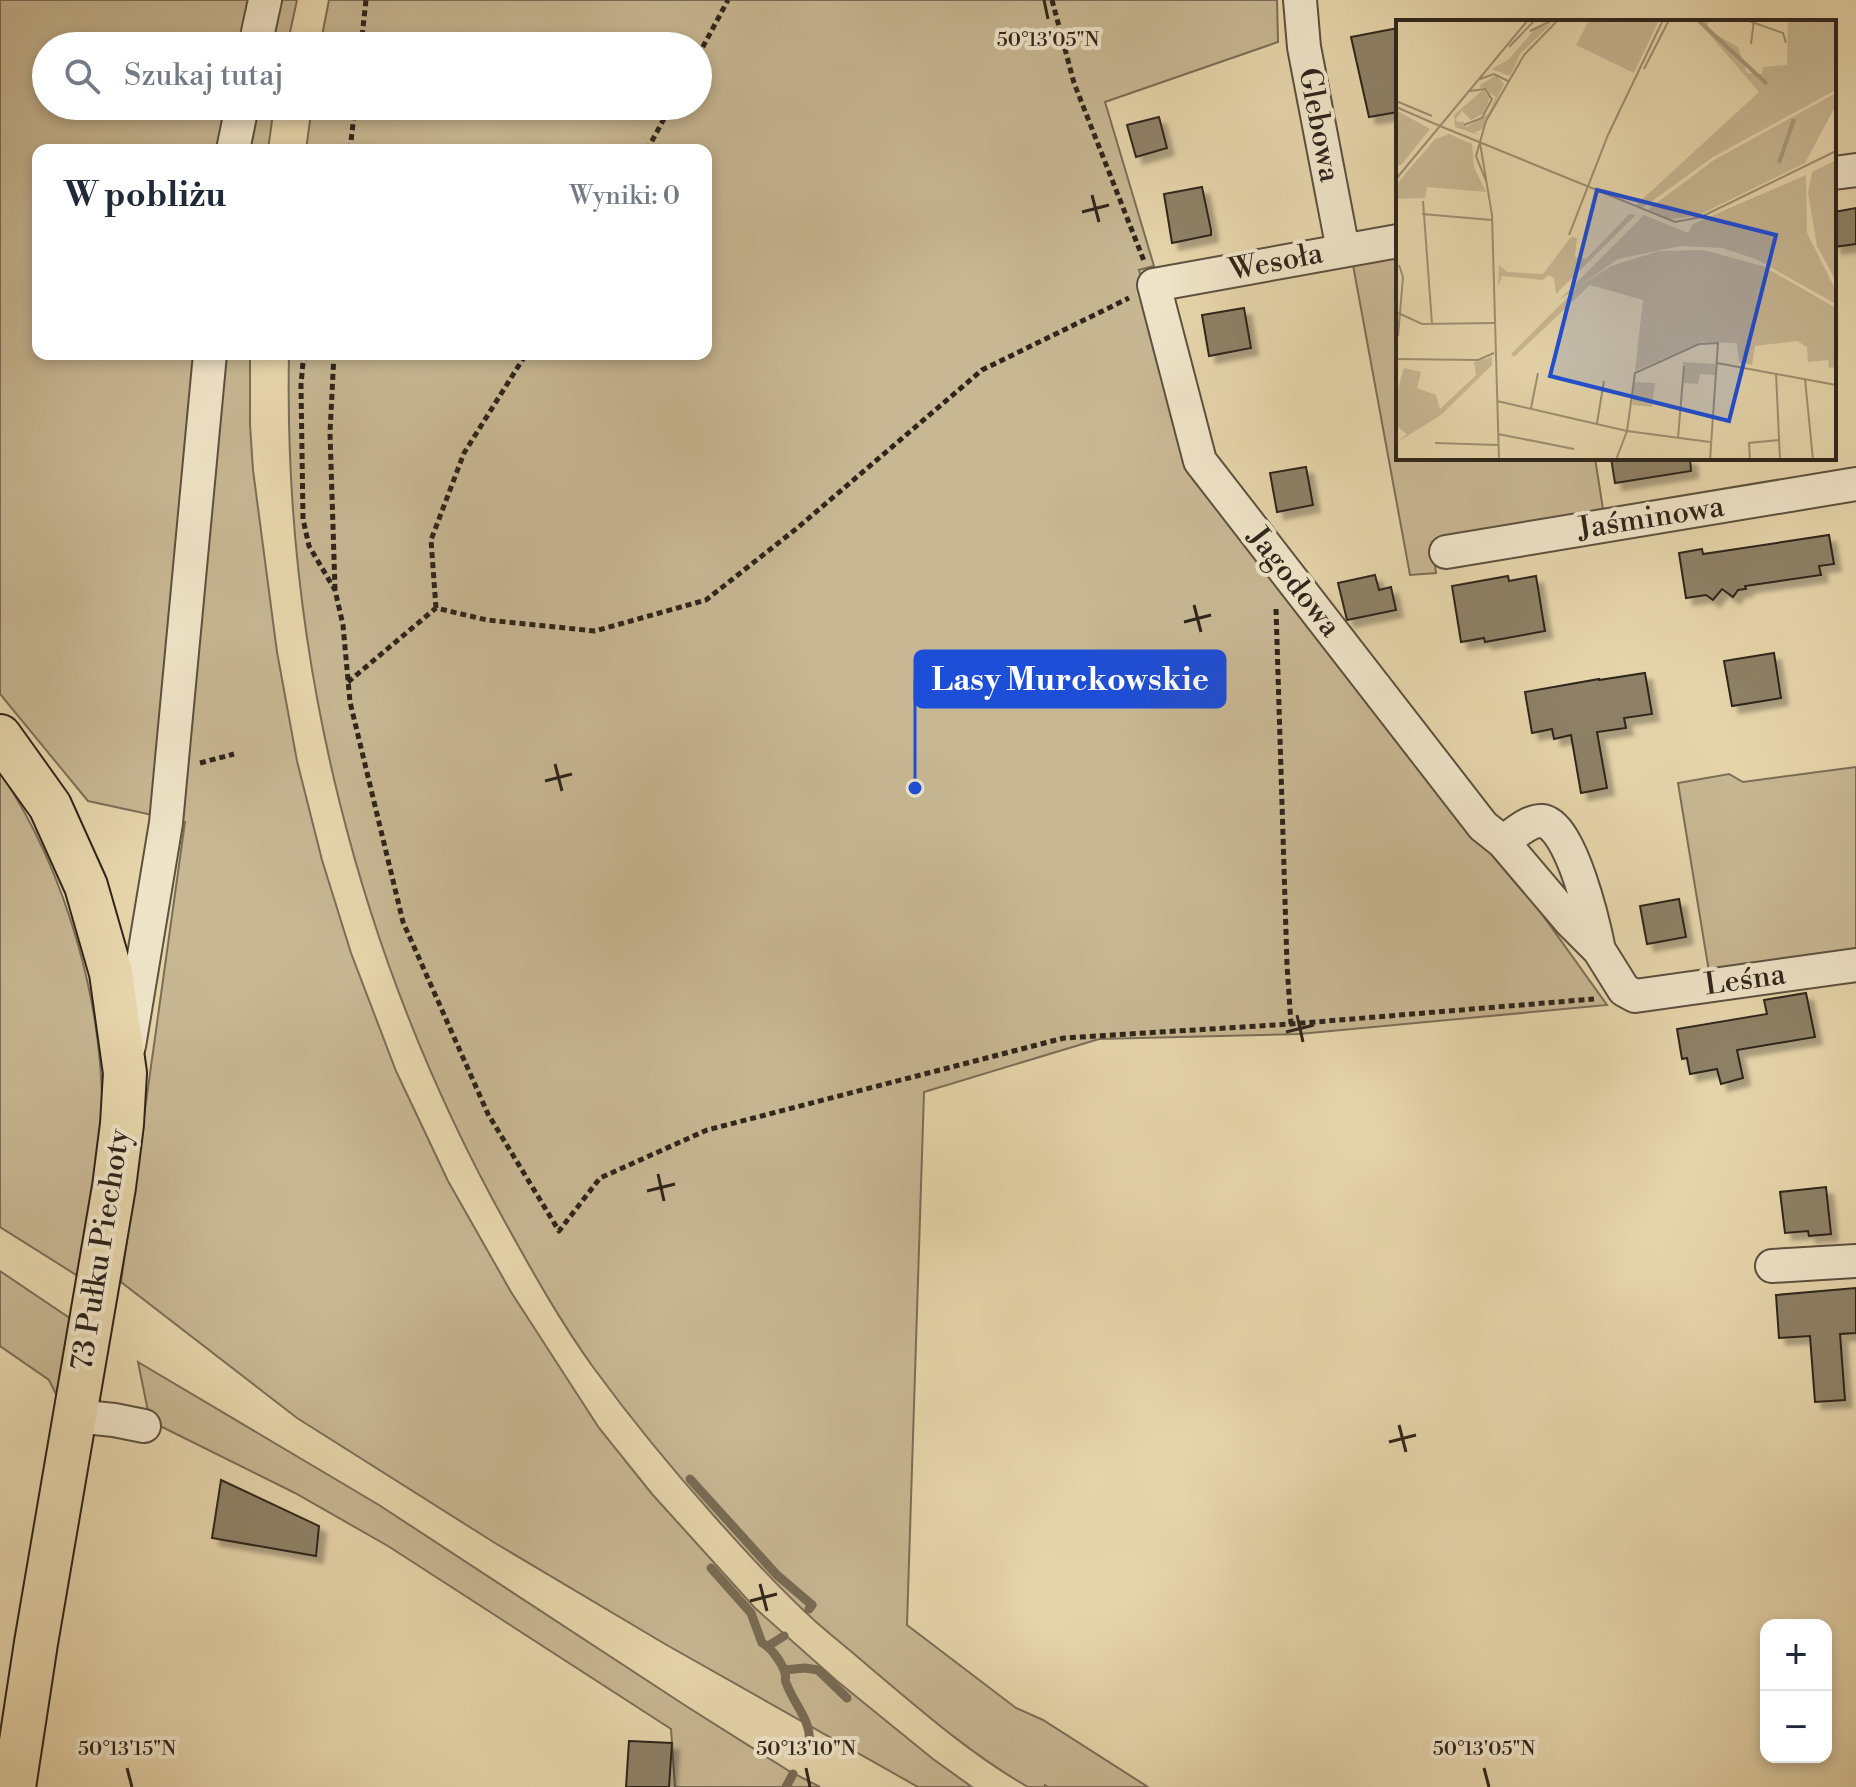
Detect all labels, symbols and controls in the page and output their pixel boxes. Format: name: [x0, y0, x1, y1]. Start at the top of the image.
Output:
inset map: [1396, 20, 1836, 460]
text: 50°13'05"N: [997, 28, 1099, 53]
search box: [32, 32, 712, 120]
icon: search: [60, 54, 104, 98]
text: Szukaj tutaj: [124, 57, 284, 95]
street label: Glebowa: [1289, 65, 1349, 186]
text: W pobliżu: [64, 175, 226, 217]
text: Wyniki: 0: [570, 180, 680, 212]
street label: Wesoła: [1225, 234, 1327, 290]
street label: Jaśminowa: [1574, 488, 1728, 548]
street label: Jagodowa: [1238, 518, 1349, 645]
callout: Lasy Murckowskie: [915, 651, 1225, 707]
text: Lasy Murckowskie: [931, 660, 1209, 700]
street label: Leśna: [1702, 955, 1789, 1004]
street label: 73 Pułku Piechoty: [63, 1126, 139, 1374]
map controls: [1760, 1619, 1832, 1763]
button: +: [1760, 1619, 1832, 1691]
button: −: [1760, 1691, 1832, 1763]
text: 50°13'15"N: [78, 1737, 176, 1762]
text: 50°13'10"N: [756, 1737, 856, 1762]
text: 50°13'05"N: [1433, 1737, 1535, 1762]

